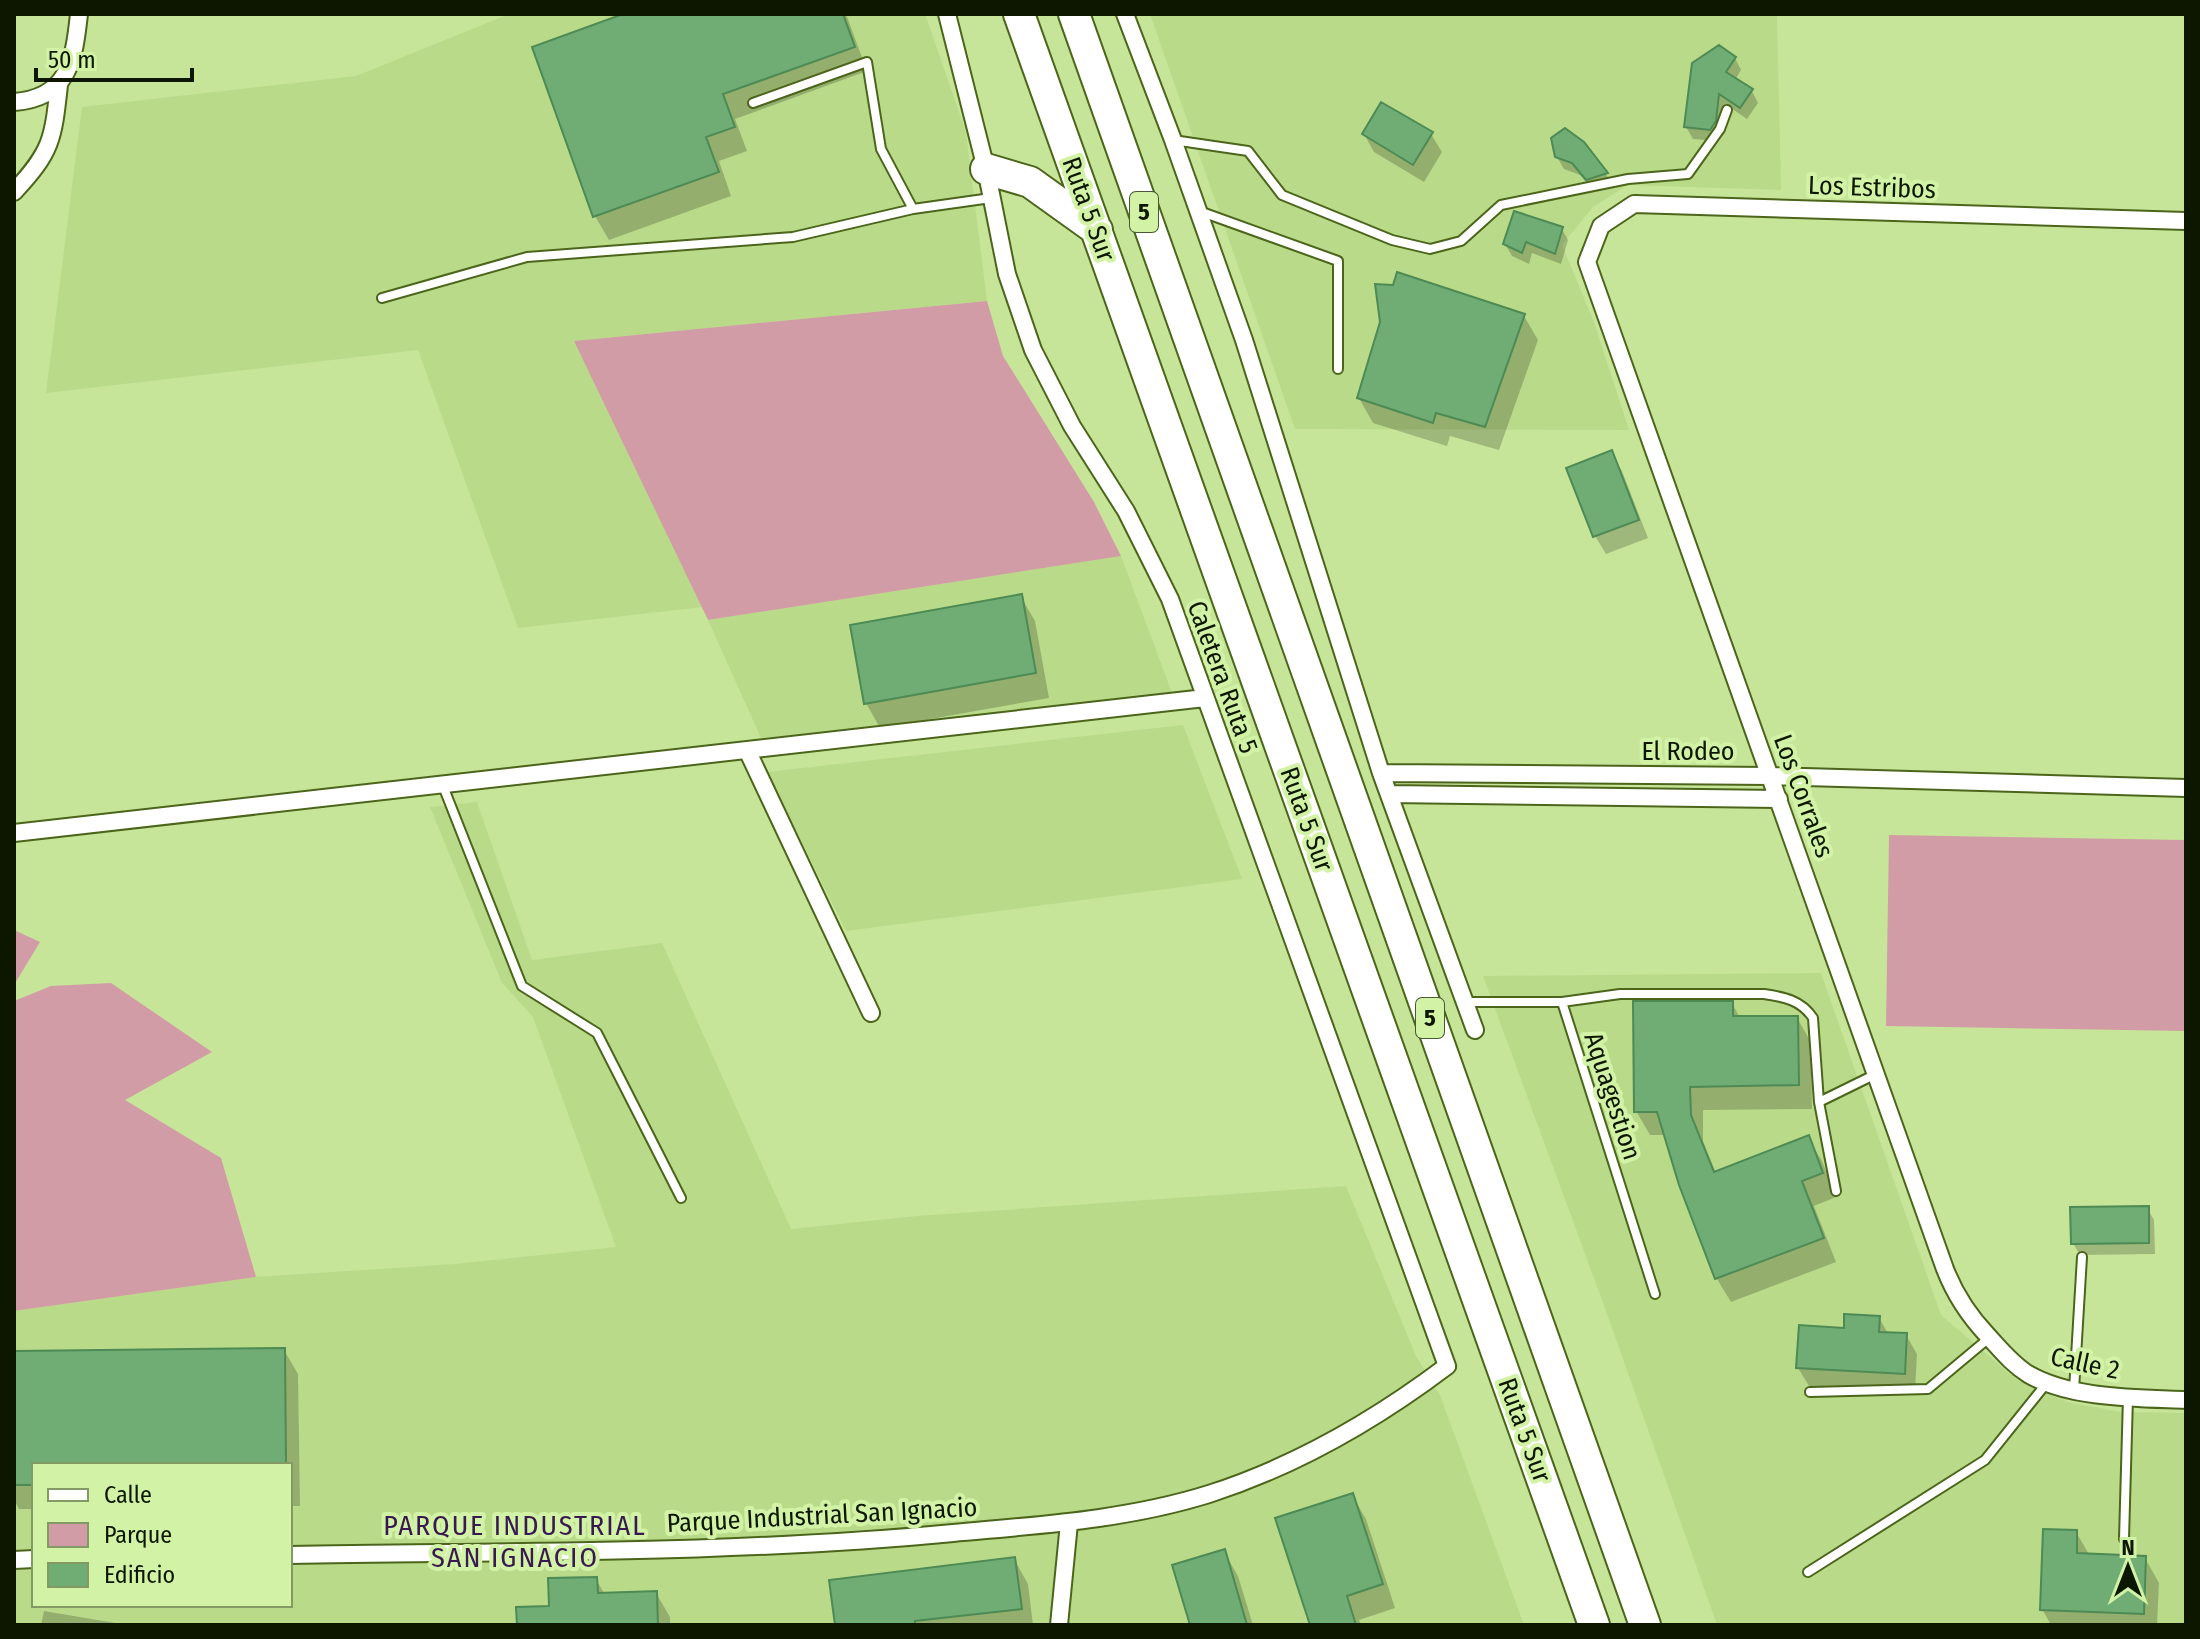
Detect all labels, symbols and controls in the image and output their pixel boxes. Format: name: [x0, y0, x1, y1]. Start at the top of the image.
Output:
scale bar: [36, 32, 192, 82]
text: 50 m: [48, 46, 96, 74]
street label: Ruta 5 Sur: [1055, 153, 1122, 265]
street label: Los Estribos: [1808, 170, 1936, 205]
road number: 5: [1130, 192, 1158, 232]
street label: Caletera Ruta 5: [1181, 597, 1264, 758]
street label: Los Corrales: [1767, 730, 1840, 862]
street label: El Rodeo: [1642, 736, 1734, 767]
street label: Ruta 5 Sur: [1273, 763, 1340, 875]
road number: 5: [1416, 998, 1444, 1038]
street label: Aquagestion: [1577, 1029, 1648, 1164]
street label: Calle 2: [2048, 1341, 2122, 1386]
street label: Ruta 5 Sur: [1491, 1374, 1558, 1486]
legend: [32, 1463, 292, 1607]
text: Calle: [104, 1481, 152, 1509]
street label: Parque Industrial San Ignacio: [666, 1492, 978, 1539]
district label: PARQUE INDUSTRIAL SAN IGNACIO: [383, 1509, 647, 1574]
text: Parque: [104, 1521, 172, 1549]
north arrow: [2088, 1527, 2168, 1607]
text: N: [2121, 1534, 2135, 1561]
text: Edificio: [104, 1561, 175, 1589]

